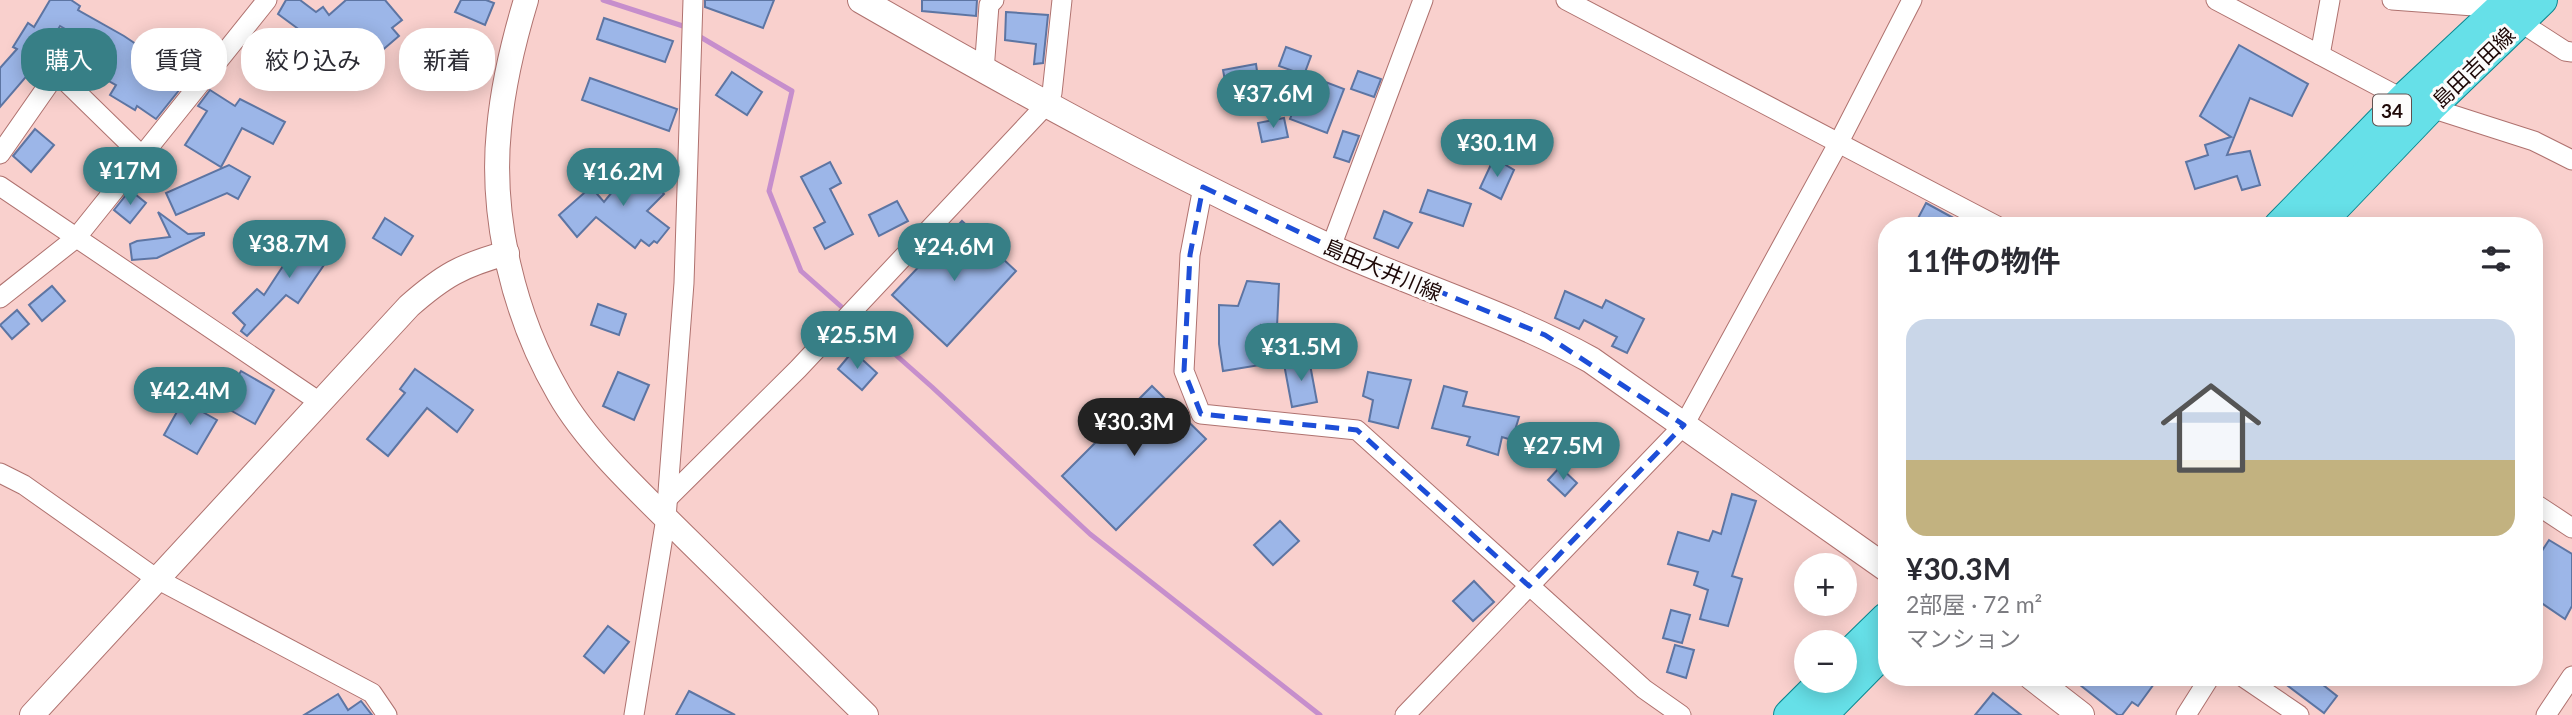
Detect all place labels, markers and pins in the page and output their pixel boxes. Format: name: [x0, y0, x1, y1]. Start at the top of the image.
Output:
pin: ¥37.6M: [1216, 71, 1330, 130]
pin: ¥30.1M: [1440, 120, 1554, 179]
pin: ¥17M: [89, 148, 171, 207]
pin: ¥16.2M: [566, 148, 680, 208]
pin: ¥38.7M: [232, 220, 346, 280]
pin: ¥24.6M: [897, 224, 1011, 283]
pin: ¥25.5M: [800, 312, 914, 371]
pin: ¥31.5M: [1244, 324, 1358, 383]
pin: ¥42.4M: [133, 368, 247, 427]
pin: ¥30.3M: [1077, 398, 1191, 458]
pin: ¥27.5M: [1506, 422, 1620, 482]

